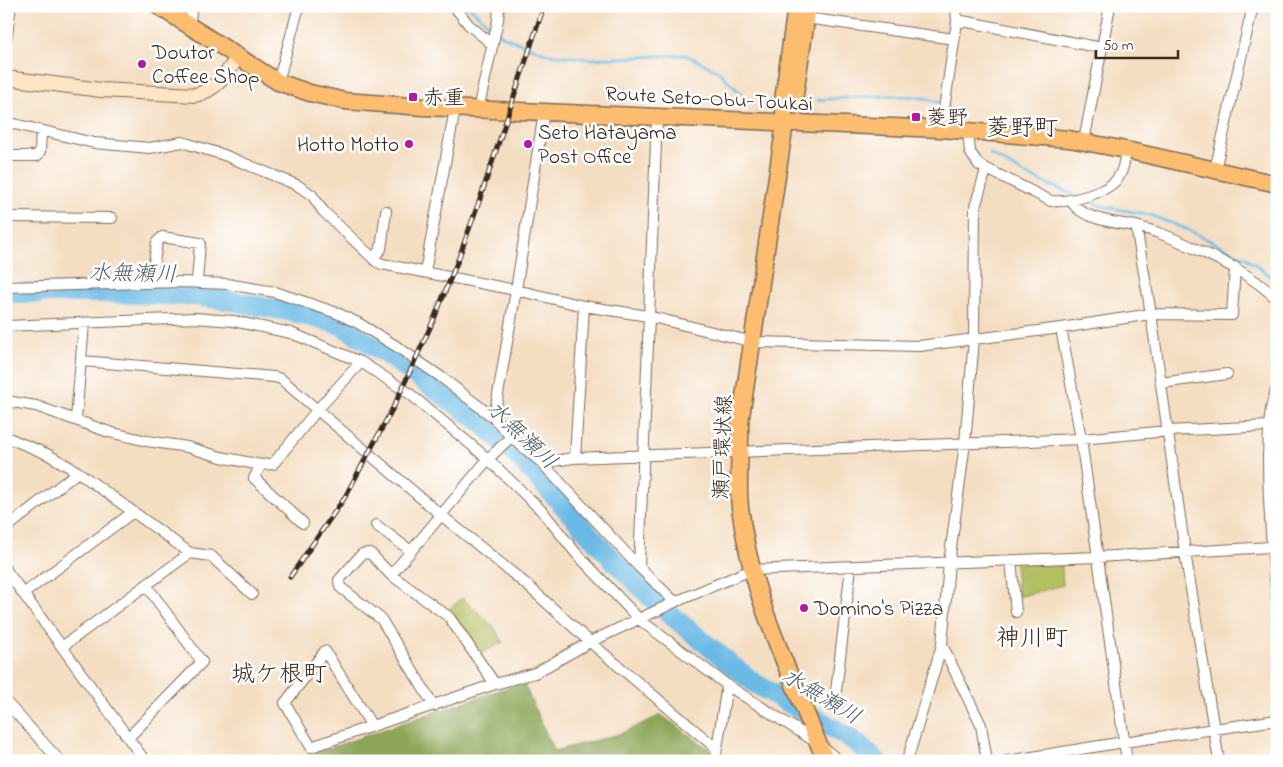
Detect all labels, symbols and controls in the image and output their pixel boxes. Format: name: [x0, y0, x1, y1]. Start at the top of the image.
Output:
scale bar: [1096, 28, 1178, 60]
text: 50 m: [1103, 35, 1134, 57]
place label: Doutor Coffee Shop: [151, 39, 259, 93]
marker: Doutor Coffee Shop: [136, 58, 148, 70]
street label: Route Seto-Obu-Toukai: [604, 80, 814, 120]
place label: 赤重: [423, 84, 465, 114]
marker: 赤重: [407, 91, 419, 103]
place label: 菱野: [926, 104, 968, 134]
marker: 菱野: [910, 111, 922, 123]
district label: 菱野町: [986, 112, 1058, 147]
place label: Seto Hatayama Post Office: [538, 119, 677, 173]
place label: Hotto Motto: [297, 131, 399, 161]
marker: Hotto Motto: [403, 138, 415, 150]
marker: Seto Hatayama Post Office: [522, 138, 534, 150]
water label: 水無瀬川: [89, 258, 177, 292]
water label: 水無瀬川: [478, 394, 564, 478]
street label: 瀬戸環状線: [707, 394, 741, 500]
place label: Domino's Pizza: [813, 595, 943, 625]
marker: Domino's Pizza: [798, 602, 810, 614]
district label: 神川町: [996, 622, 1068, 657]
district label: 城ケ根町: [231, 658, 327, 693]
water label: 水無瀬川: [774, 661, 866, 734]

